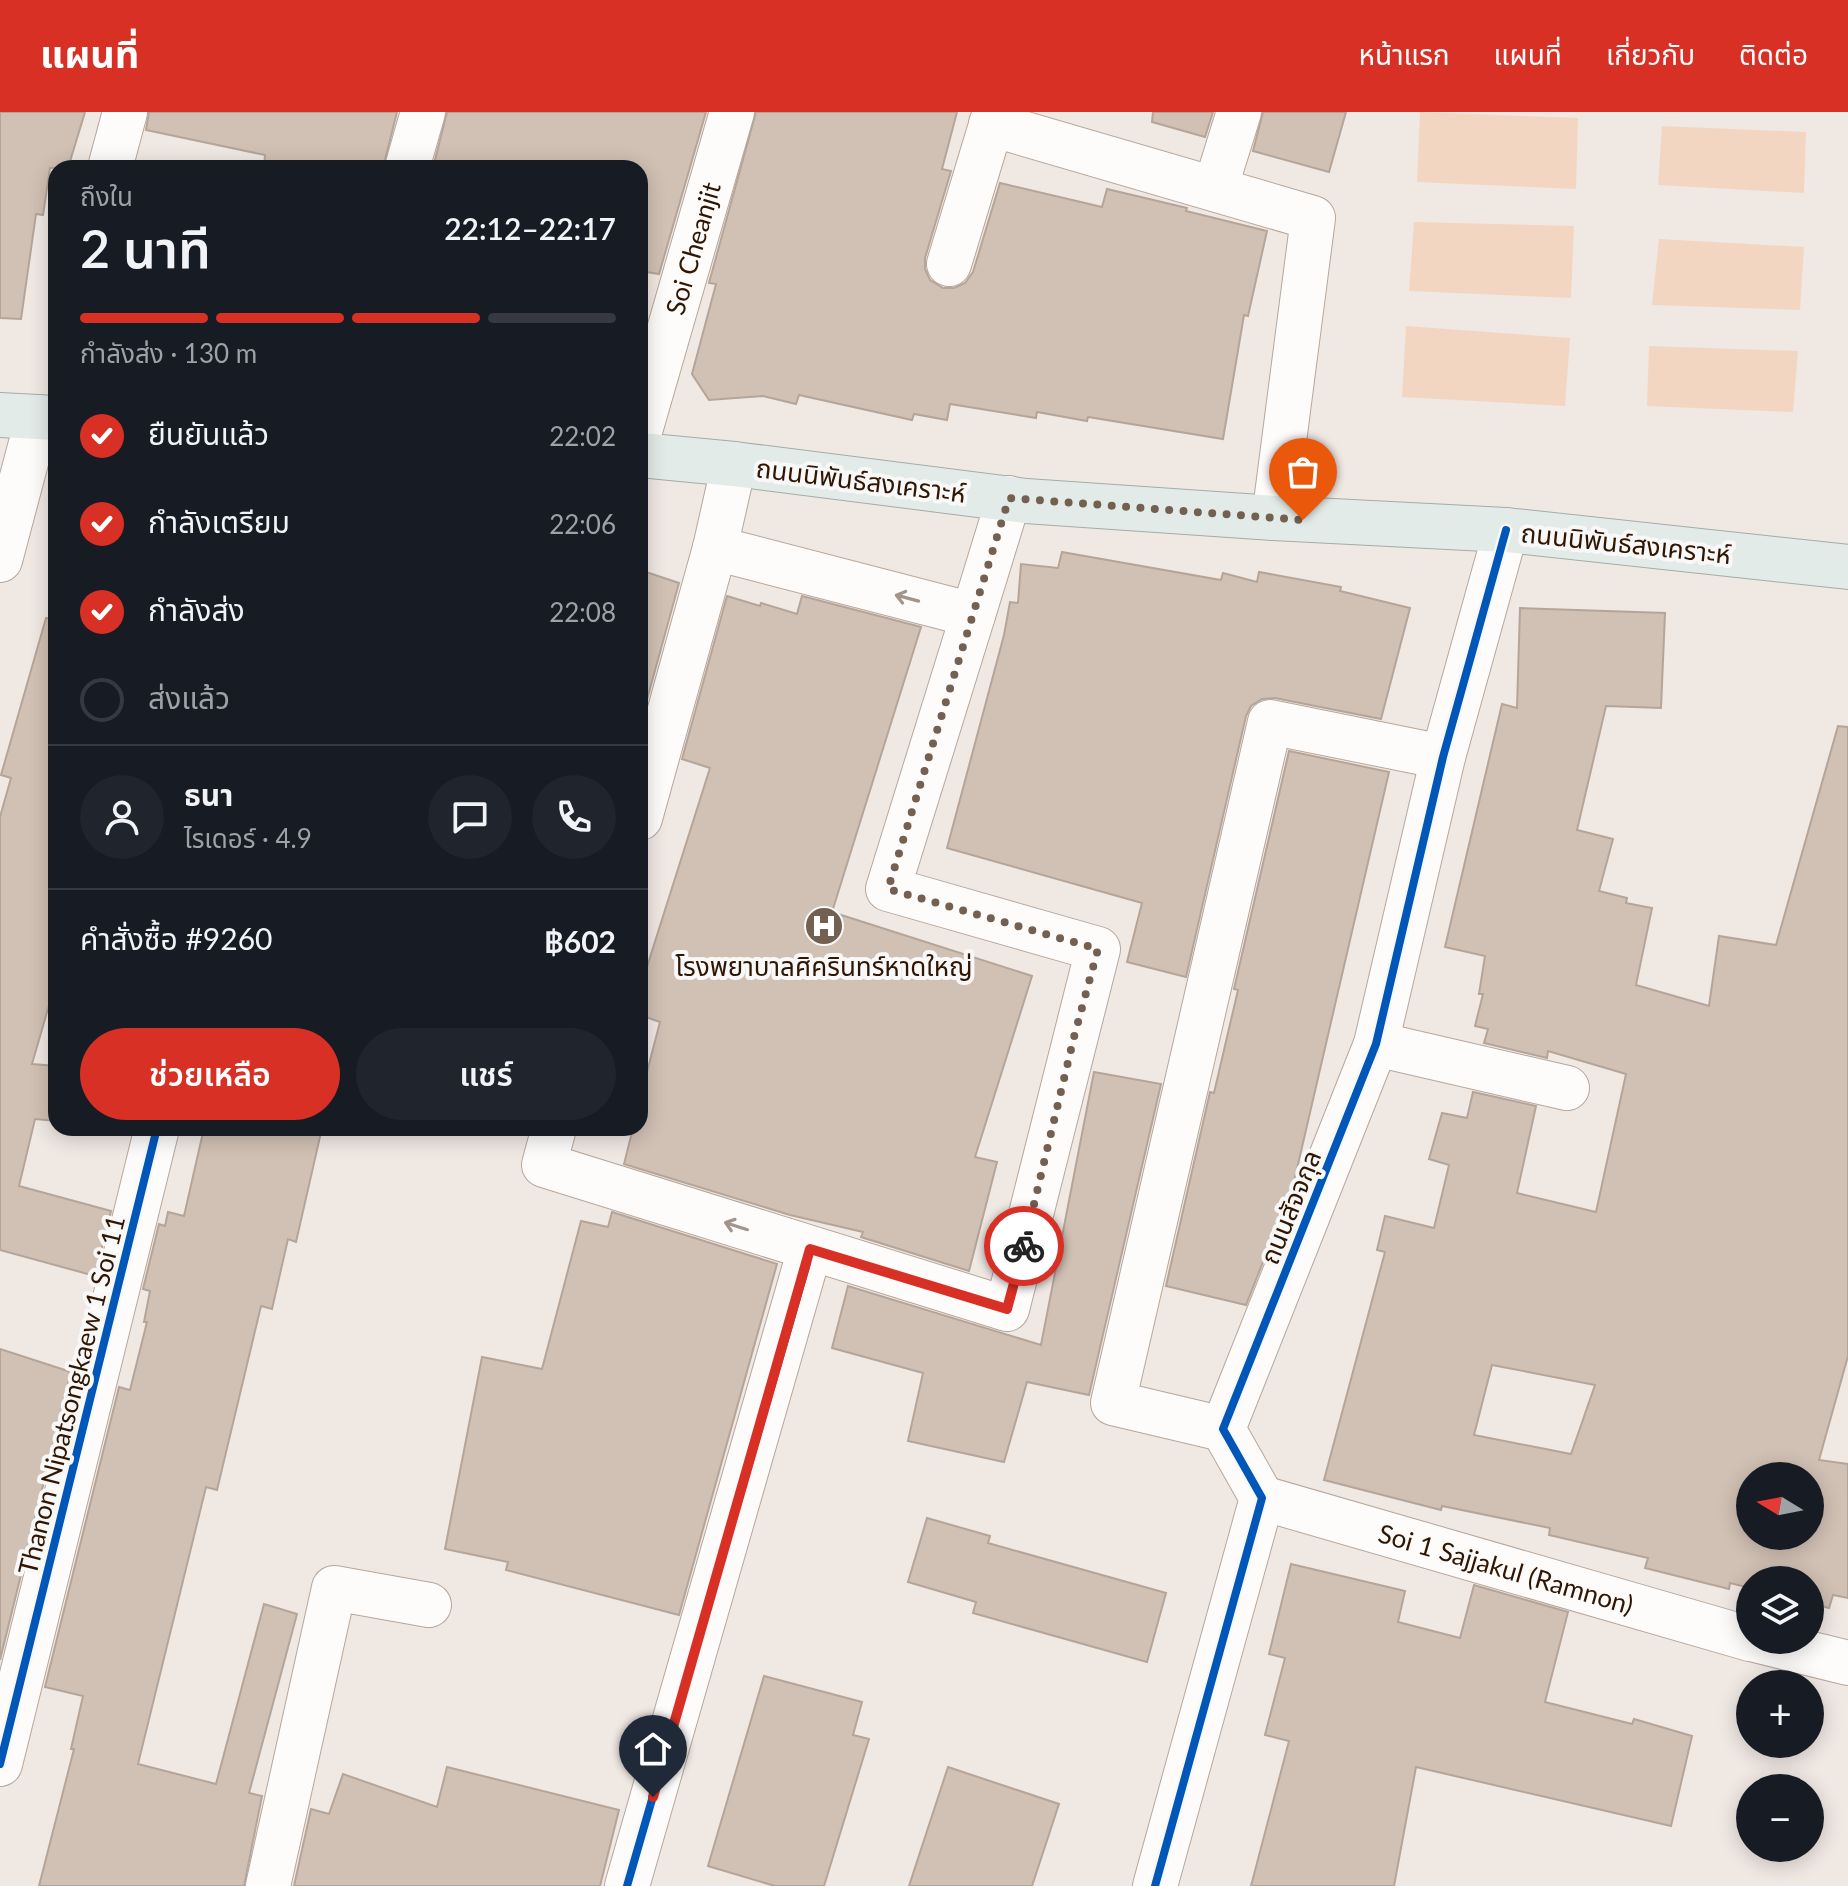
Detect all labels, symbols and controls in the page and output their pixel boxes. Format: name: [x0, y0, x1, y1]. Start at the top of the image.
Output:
text: แผนที่: [40, 30, 139, 76]
text: หน้าแรก: [1359, 37, 1450, 71]
text: แผนที่: [1494, 37, 1562, 71]
text: เกี่ยวกับ: [1606, 37, 1695, 71]
text: ติดต่อ: [1739, 37, 1808, 71]
street label: Soi Cheanjit: [658, 178, 727, 318]
text: ถึงใน: [80, 180, 133, 212]
text: 22:12–22:17: [444, 210, 616, 246]
text: 2 นาที: [80, 217, 211, 279]
text: กำลังส่ง · 130 m: [80, 337, 257, 369]
icon: check: [80, 414, 124, 458]
text: ยืนยันแล้ว: [148, 415, 269, 451]
text: 22:02: [549, 420, 616, 452]
pin: [1269, 438, 1337, 520]
icon: bag: [1281, 450, 1325, 494]
street label: ถนนนิพันธ์สงเคราะห์: [754, 451, 968, 509]
icon: check: [80, 502, 124, 546]
text: กำลังเตรียม: [148, 503, 290, 539]
text: 22:06: [549, 508, 616, 540]
street label: ถนนนิพันธ์สงเคราะห์: [1519, 516, 1733, 570]
one-way arrow: [895, 589, 921, 604]
icon: check: [80, 590, 124, 634]
text: กำลังส่ง: [148, 591, 245, 627]
text: 22:08: [549, 596, 616, 628]
text: ส่งแล้ว: [148, 679, 230, 715]
button: person: [80, 775, 164, 859]
button: chat: [428, 775, 512, 859]
button: phone: [532, 775, 616, 859]
text: ธนา: [184, 776, 233, 812]
text: ไรเดอร์ · 4.9: [184, 822, 312, 854]
hospital icon: โรงพยาบาลศิครินทร์หาดใหญ่: [803, 905, 845, 947]
text: คำสั่งซื้อ #9260: [80, 920, 272, 956]
text: ฿602: [544, 923, 616, 959]
place label: โรงพยาบาลศิครินทร์หาดใหญ่: [675, 950, 973, 982]
button: ช่วยเหลือ: [80, 1028, 340, 1120]
button: แชร์: [356, 1028, 616, 1120]
street label: ถนนสัจจกุล: [1253, 1145, 1328, 1269]
courier: [984, 1206, 1064, 1286]
street label: Thanon Nipatsongkaew 1 Soi 11: [11, 1212, 131, 1578]
one-way arrow: [724, 1217, 749, 1232]
icon: bike: [1002, 1224, 1046, 1268]
north arrow: [1736, 1462, 1824, 1550]
map controls: [1736, 1462, 1824, 1862]
street label: Soi 1 Sajjakul (Ramnon): [1375, 1517, 1637, 1621]
button: layers: [1736, 1566, 1824, 1654]
button: +: [1736, 1670, 1824, 1758]
pin: [619, 1715, 687, 1797]
icon: home: [631, 1727, 675, 1771]
button: −: [1736, 1774, 1824, 1862]

